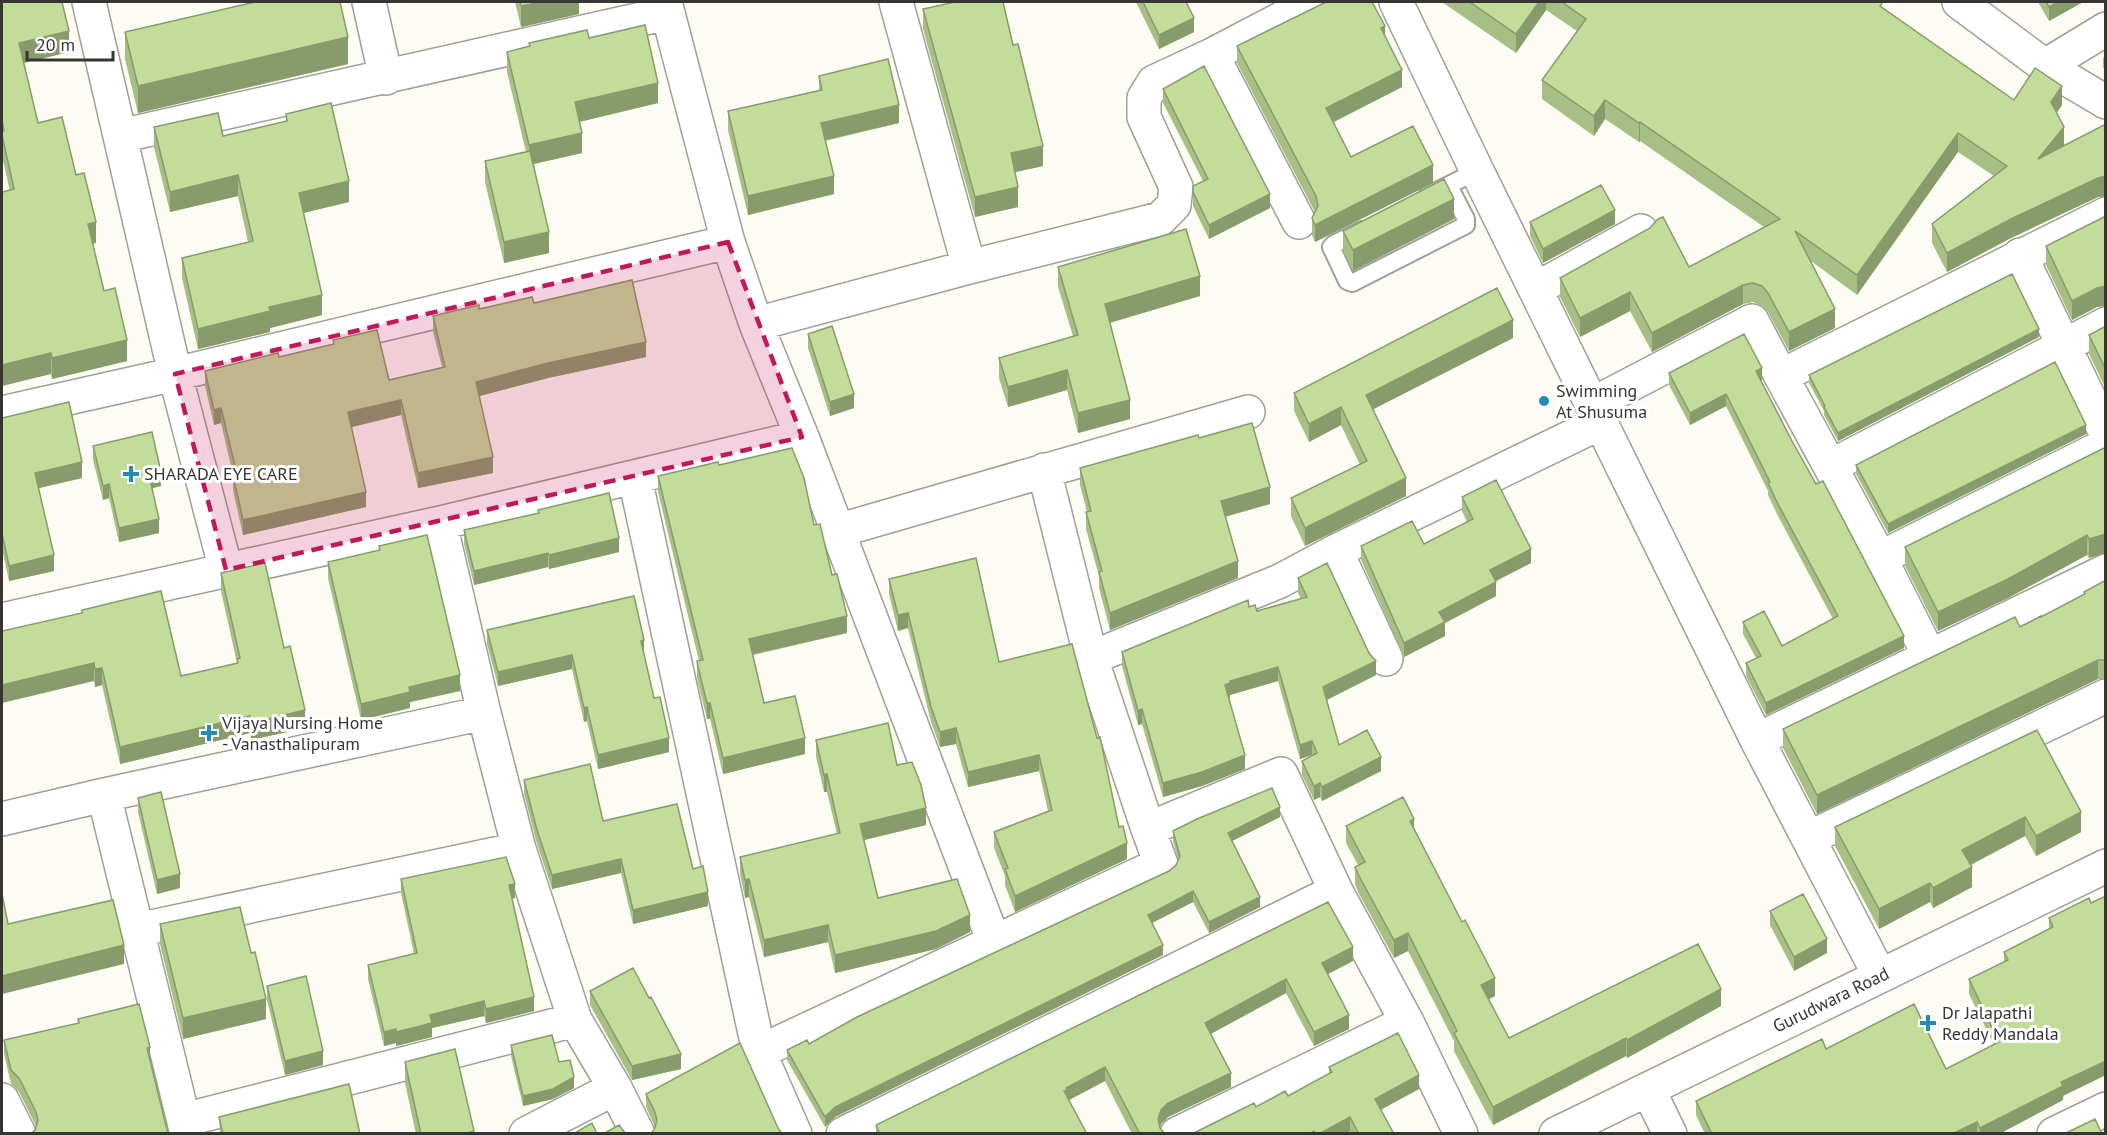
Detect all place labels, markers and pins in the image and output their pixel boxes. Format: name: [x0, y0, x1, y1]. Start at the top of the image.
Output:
place label: Swimming At Shusuma: [1556, 379, 1647, 423]
marker: Swimming At Shusuma: [1537, 394, 1551, 408]
place label: SHARADA EYE CARE: [144, 462, 298, 485]
marker: SHARADA EYE CARE: [122, 465, 140, 483]
place label: Vijaya Nursing Home - Vanasthalipuram: [221, 711, 383, 755]
marker: Vijaya Nursing Home - Vanasthalipuram: [200, 724, 218, 742]
place label: Dr Jalapathi Reddy Mandala: [1942, 1001, 2059, 1045]
marker: Dr Jalapathi Reddy Mandala: [1919, 1014, 1937, 1032]

